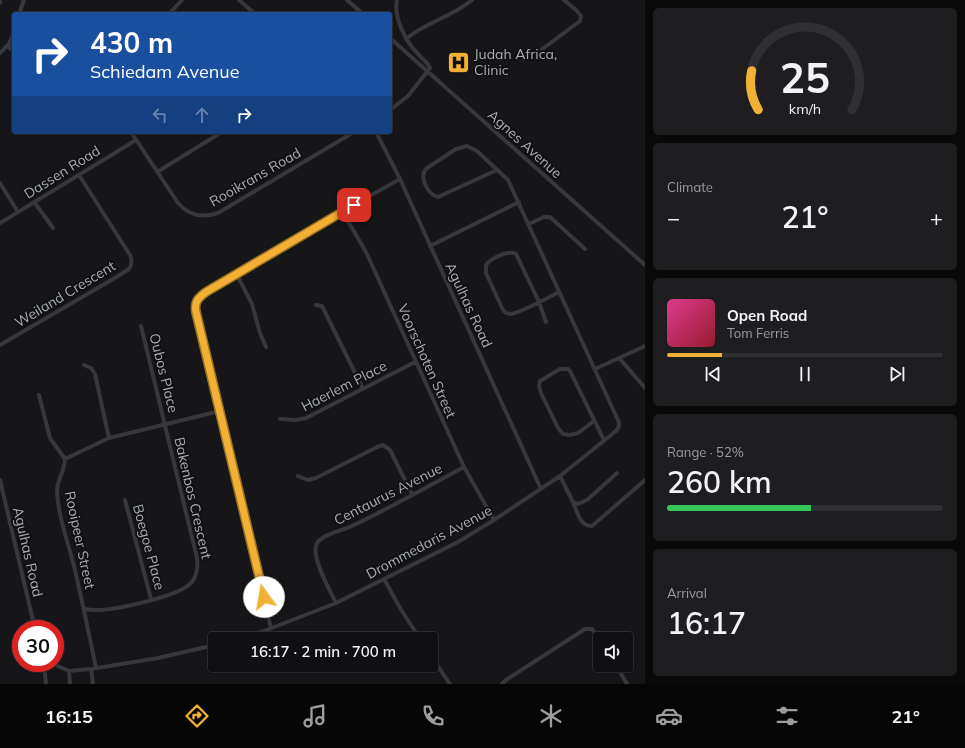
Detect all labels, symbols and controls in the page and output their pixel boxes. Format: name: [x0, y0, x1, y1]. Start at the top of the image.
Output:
text: 430 m: [90, 25, 173, 60]
icon: right: [24, 28, 76, 80]
place label: Judah Africa, Clinic: [474, 45, 557, 79]
hospital icon: Judah Africa, Clinic: [446, 49, 472, 75]
text: 25: [780, 50, 830, 102]
text: Schiedam Avenue: [90, 60, 240, 83]
text: km/h: [789, 99, 821, 117]
icon: left: [149, 104, 171, 126]
icon: ahead: [191, 104, 213, 126]
icon: right: [233, 104, 255, 126]
street label: Agnes Avenue: [484, 106, 566, 182]
street label: Dassen Road: [21, 141, 103, 203]
street label: Rooikrans Road: [206, 144, 304, 210]
text: Climate: [667, 179, 713, 195]
pin: [337, 188, 371, 222]
icon: arrive: [343, 194, 365, 216]
text: 21°: [781, 198, 829, 236]
text: −: [667, 204, 680, 232]
text: +: [930, 204, 943, 232]
street label: Weiland Crescent: [11, 257, 119, 331]
street label: Agulhas Road: [441, 260, 497, 350]
street label: Voorschoten Street: [394, 301, 460, 421]
text: Open Road: [727, 306, 807, 325]
text: Tom Ferris: [727, 325, 789, 341]
street label: Oubos Place: [145, 331, 183, 415]
street label: Haerlem Place: [298, 357, 390, 415]
icon: previous: [702, 363, 724, 385]
icon: pause: [794, 363, 816, 385]
icon: next: [886, 363, 908, 385]
street label: Bakenbos Crescent: [170, 435, 216, 561]
text: Range · 52%: [667, 444, 744, 460]
street label: Centaurus Avenue: [331, 459, 445, 529]
text: 260 km: [667, 463, 772, 501]
street label: Rooipeer Street: [61, 489, 99, 591]
street label: Drommedaris Avenue: [363, 501, 495, 583]
street label: Boegoe Place: [129, 502, 169, 592]
street label: Agulhas Road: [9, 505, 47, 599]
position arrow: [243, 576, 285, 618]
text: Arrival: [667, 585, 707, 601]
text: 16:17: [667, 604, 746, 642]
speed limit sign: 30: [12, 620, 64, 672]
map controls: [593, 632, 633, 672]
button: sound: [593, 632, 633, 672]
text: 16:17 · 2 min · 700 m: [250, 642, 396, 661]
icon: directions: [183, 702, 211, 730]
icon: music: [301, 702, 329, 730]
icon: phone: [419, 702, 447, 730]
icon: climate: [537, 702, 565, 730]
icon: car: [655, 702, 683, 730]
icon: filters: [773, 702, 801, 730]
text: 16:15: [45, 705, 93, 728]
text: 21°: [891, 705, 920, 728]

